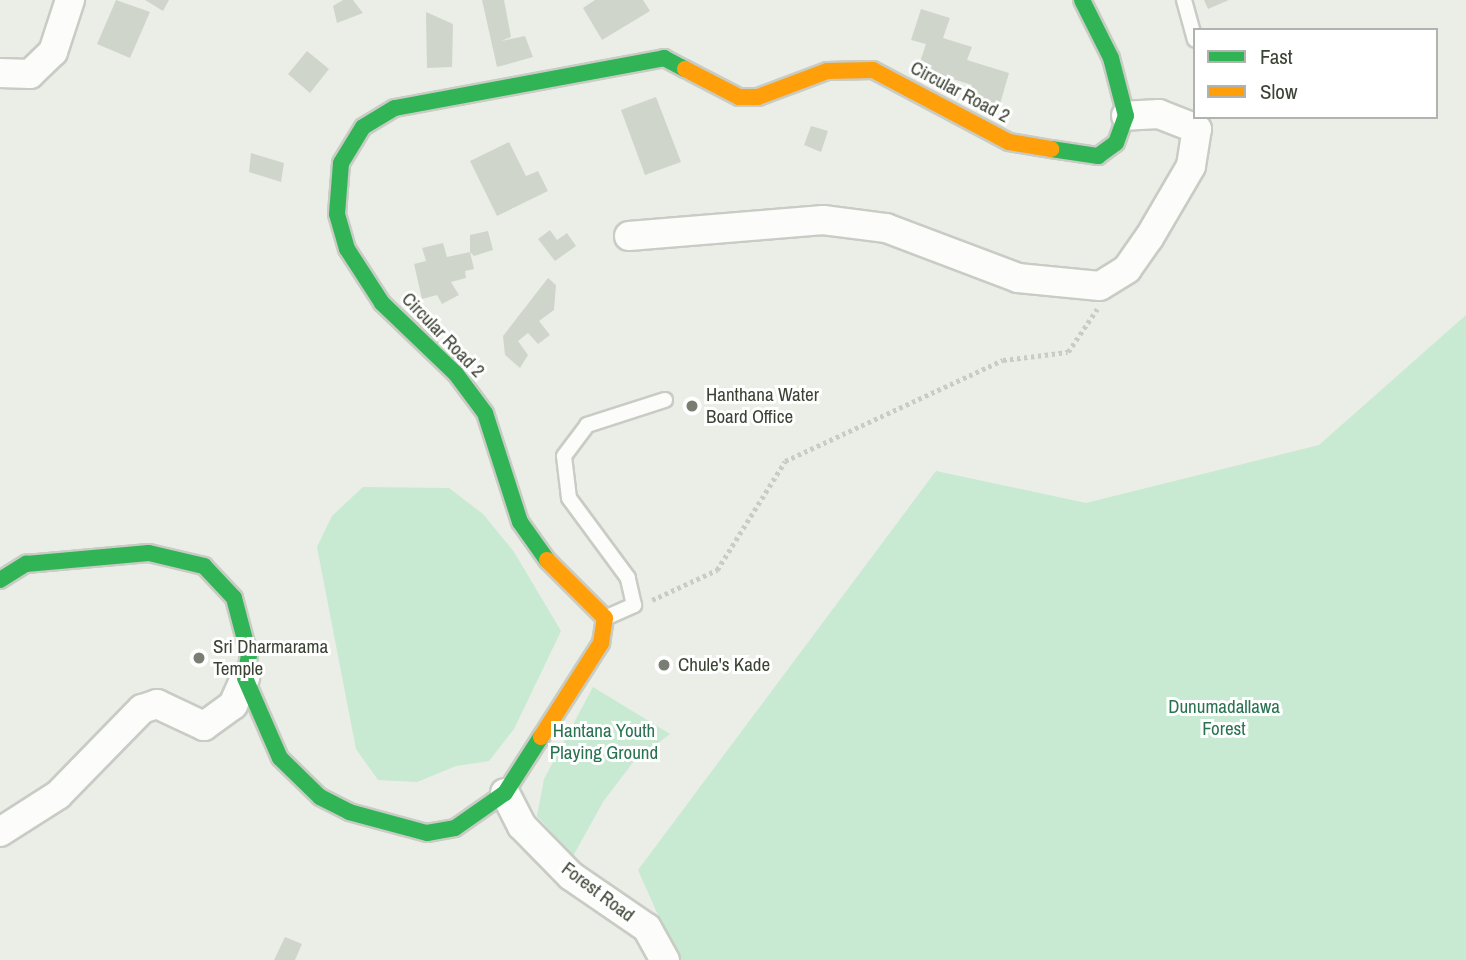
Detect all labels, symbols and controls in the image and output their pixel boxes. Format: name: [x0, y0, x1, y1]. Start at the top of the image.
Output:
legend: [1193, 28, 1438, 119]
text: Fast: [1260, 42, 1293, 71]
street label: Circular Road 2: [906, 56, 1014, 128]
text: Slow: [1260, 77, 1297, 106]
street label: Circular Road 2: [397, 288, 489, 382]
place label: Hanthana Water Board Office: [706, 384, 819, 428]
marker: Hanthana Water Board Office: [684, 398, 700, 414]
place label: Sri Dharmarama Temple: [213, 636, 328, 680]
marker: Sri Dharmarama Temple: [191, 650, 207, 666]
place label: Chule's Kade: [678, 654, 770, 676]
marker: Chule's Kade: [656, 657, 672, 673]
park label: Dunumadallawa Forest: [1168, 696, 1280, 740]
park label: Hantana Youth Playing Ground: [550, 720, 658, 764]
street label: Forest Road: [557, 857, 639, 927]

